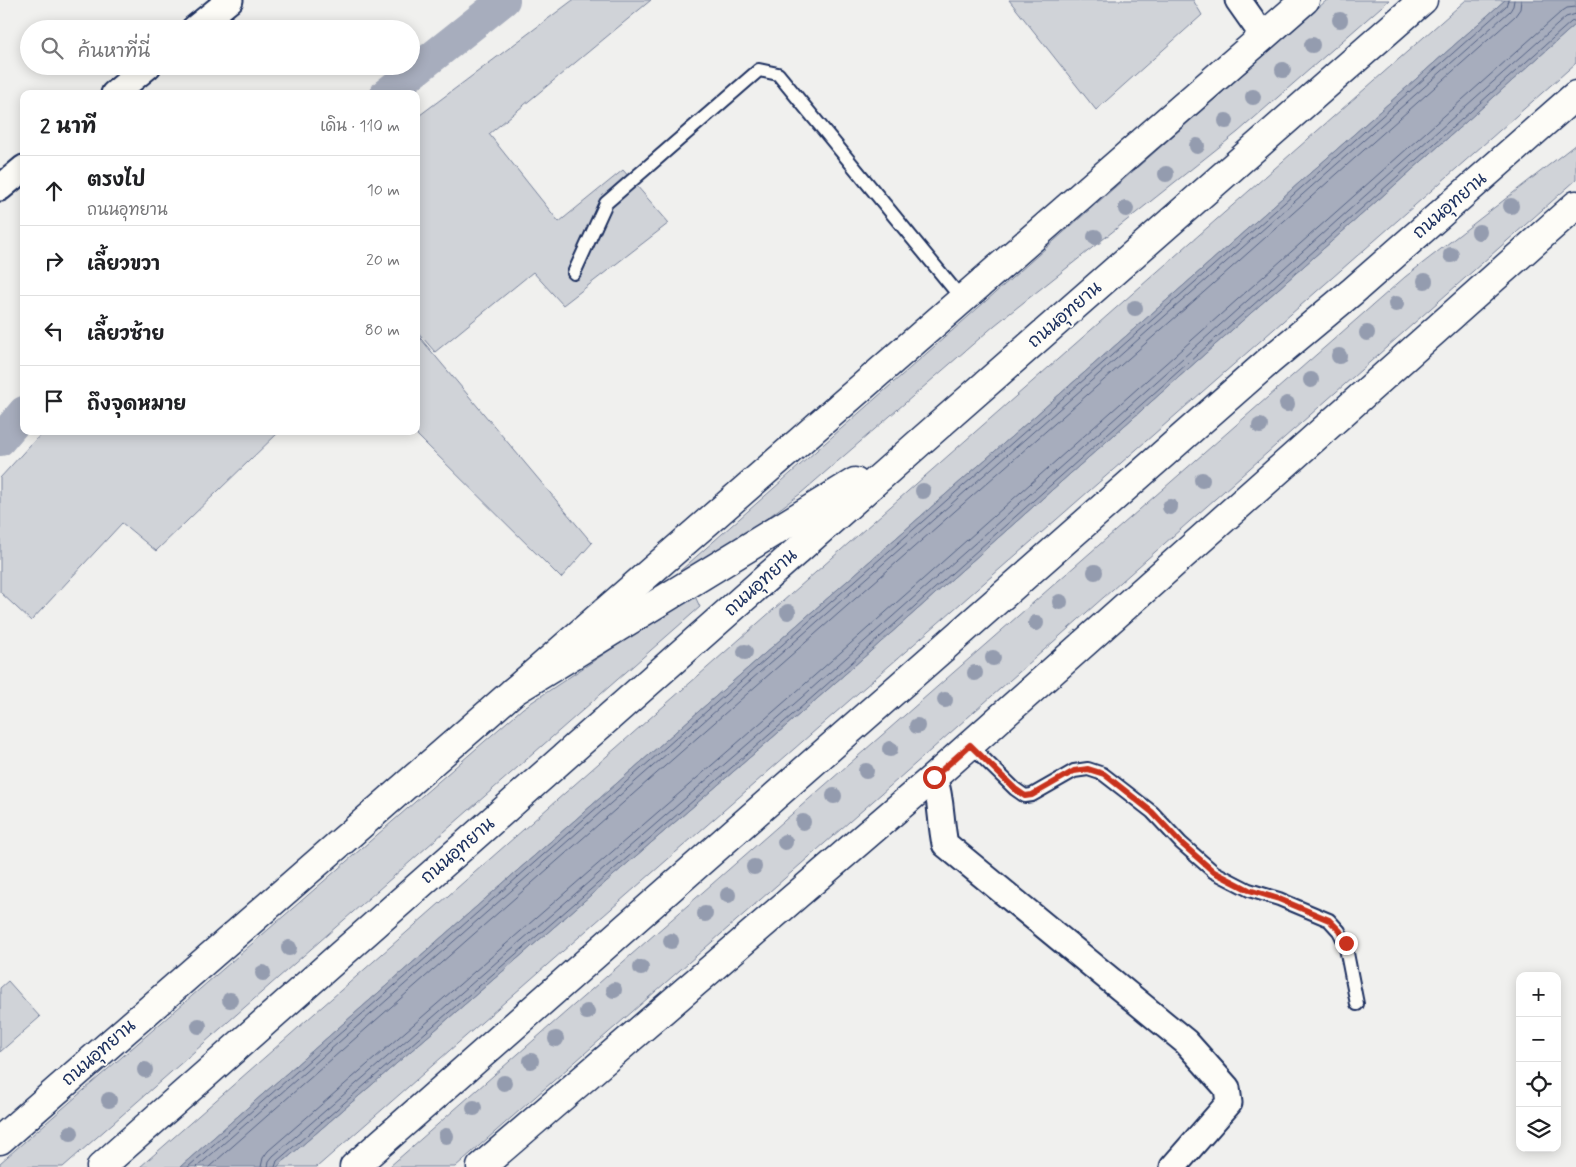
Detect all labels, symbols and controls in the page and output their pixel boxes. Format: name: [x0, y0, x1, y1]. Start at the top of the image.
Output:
search box: [20, 20, 420, 75]
icon: search: [38, 34, 66, 62]
text: ค้นหาที่นี่: [78, 39, 150, 64]
text: 2 นาที: [40, 113, 96, 141]
text: เดิน · 110 m: [320, 116, 400, 137]
street label: ถนนอุทยาน: [1408, 167, 1493, 246]
text: ตรงไป: [87, 168, 145, 193]
icon: ahead: [40, 177, 68, 205]
text: 10 m: [367, 180, 400, 201]
text: ถนนอุทยาน: [87, 200, 168, 221]
icon: right: [40, 247, 68, 275]
text: 20 m: [366, 250, 400, 271]
text: เลี้ยวขวา: [87, 252, 160, 277]
street label: ถนนอุทยาน: [1023, 276, 1108, 355]
icon: left: [40, 317, 68, 345]
text: 80 m: [365, 320, 400, 341]
text: เลี้ยวซ้าย: [87, 322, 164, 347]
icon: arrive: [40, 387, 68, 415]
text: ถึงจุดหมาย: [87, 392, 186, 417]
street label: ถนนอุทยาน: [719, 544, 803, 623]
route start: [923, 766, 946, 789]
street label: ถนนอุทยาน: [416, 812, 501, 891]
route end: [1335, 932, 1358, 955]
map controls: [1516, 972, 1561, 1152]
button: +: [1516, 972, 1561, 1017]
street label: ถนนอุทยาน: [57, 1014, 142, 1093]
button: −: [1516, 1017, 1561, 1062]
button: locate: [1516, 1062, 1561, 1107]
button: layers: [1516, 1107, 1561, 1152]

